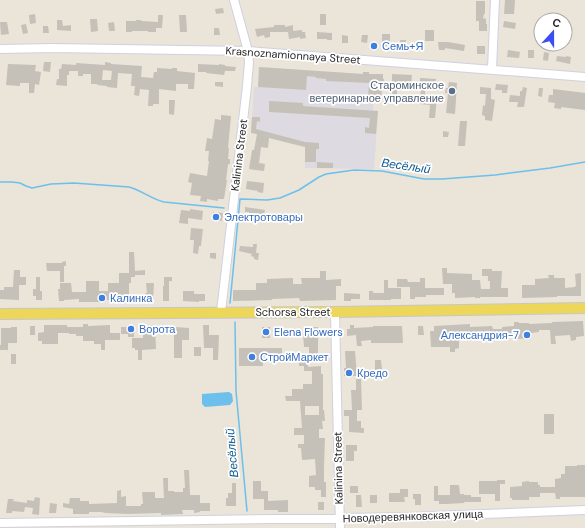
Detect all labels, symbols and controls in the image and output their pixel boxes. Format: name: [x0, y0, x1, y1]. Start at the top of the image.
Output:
north arrow: [533, 12, 573, 52]
text: С: [550, 15, 563, 31]
place label: Семь+Я: [382, 39, 423, 53]
marker: Семь+Я: [369, 41, 379, 51]
street label: Krasnoznamionnaya Street: [225, 43, 361, 67]
place label: Староминское ветеринарное управление: [310, 78, 444, 105]
marker: Староминское ветеринарное управление: [447, 86, 457, 96]
street label: Kalinina Street: [228, 118, 250, 192]
water label: Весёлый: [380, 155, 432, 177]
place label: Электротовары: [224, 210, 303, 224]
marker: Электротовары: [211, 212, 221, 222]
place label: Калинка: [110, 291, 153, 305]
marker: Калинка: [97, 293, 107, 303]
street label: Schorsa Street: [255, 305, 331, 319]
place label: Ворота: [139, 322, 176, 336]
marker: Ворота: [126, 324, 136, 334]
place label: Elena Flowers: [274, 325, 343, 339]
marker: Elena Flowers: [261, 327, 271, 337]
place label: Александрия-7: [441, 328, 519, 342]
marker: Александрия-7: [522, 330, 532, 340]
place label: СтройМаркет: [260, 350, 329, 364]
marker: СтройМаркет: [247, 352, 257, 362]
place label: Кредо: [357, 366, 388, 380]
marker: Кредо: [344, 368, 354, 378]
water label: Весёлый: [222, 427, 242, 478]
street label: Kalinina Street: [330, 432, 346, 504]
street label: Новодеревянковская улица: [342, 507, 484, 525]

